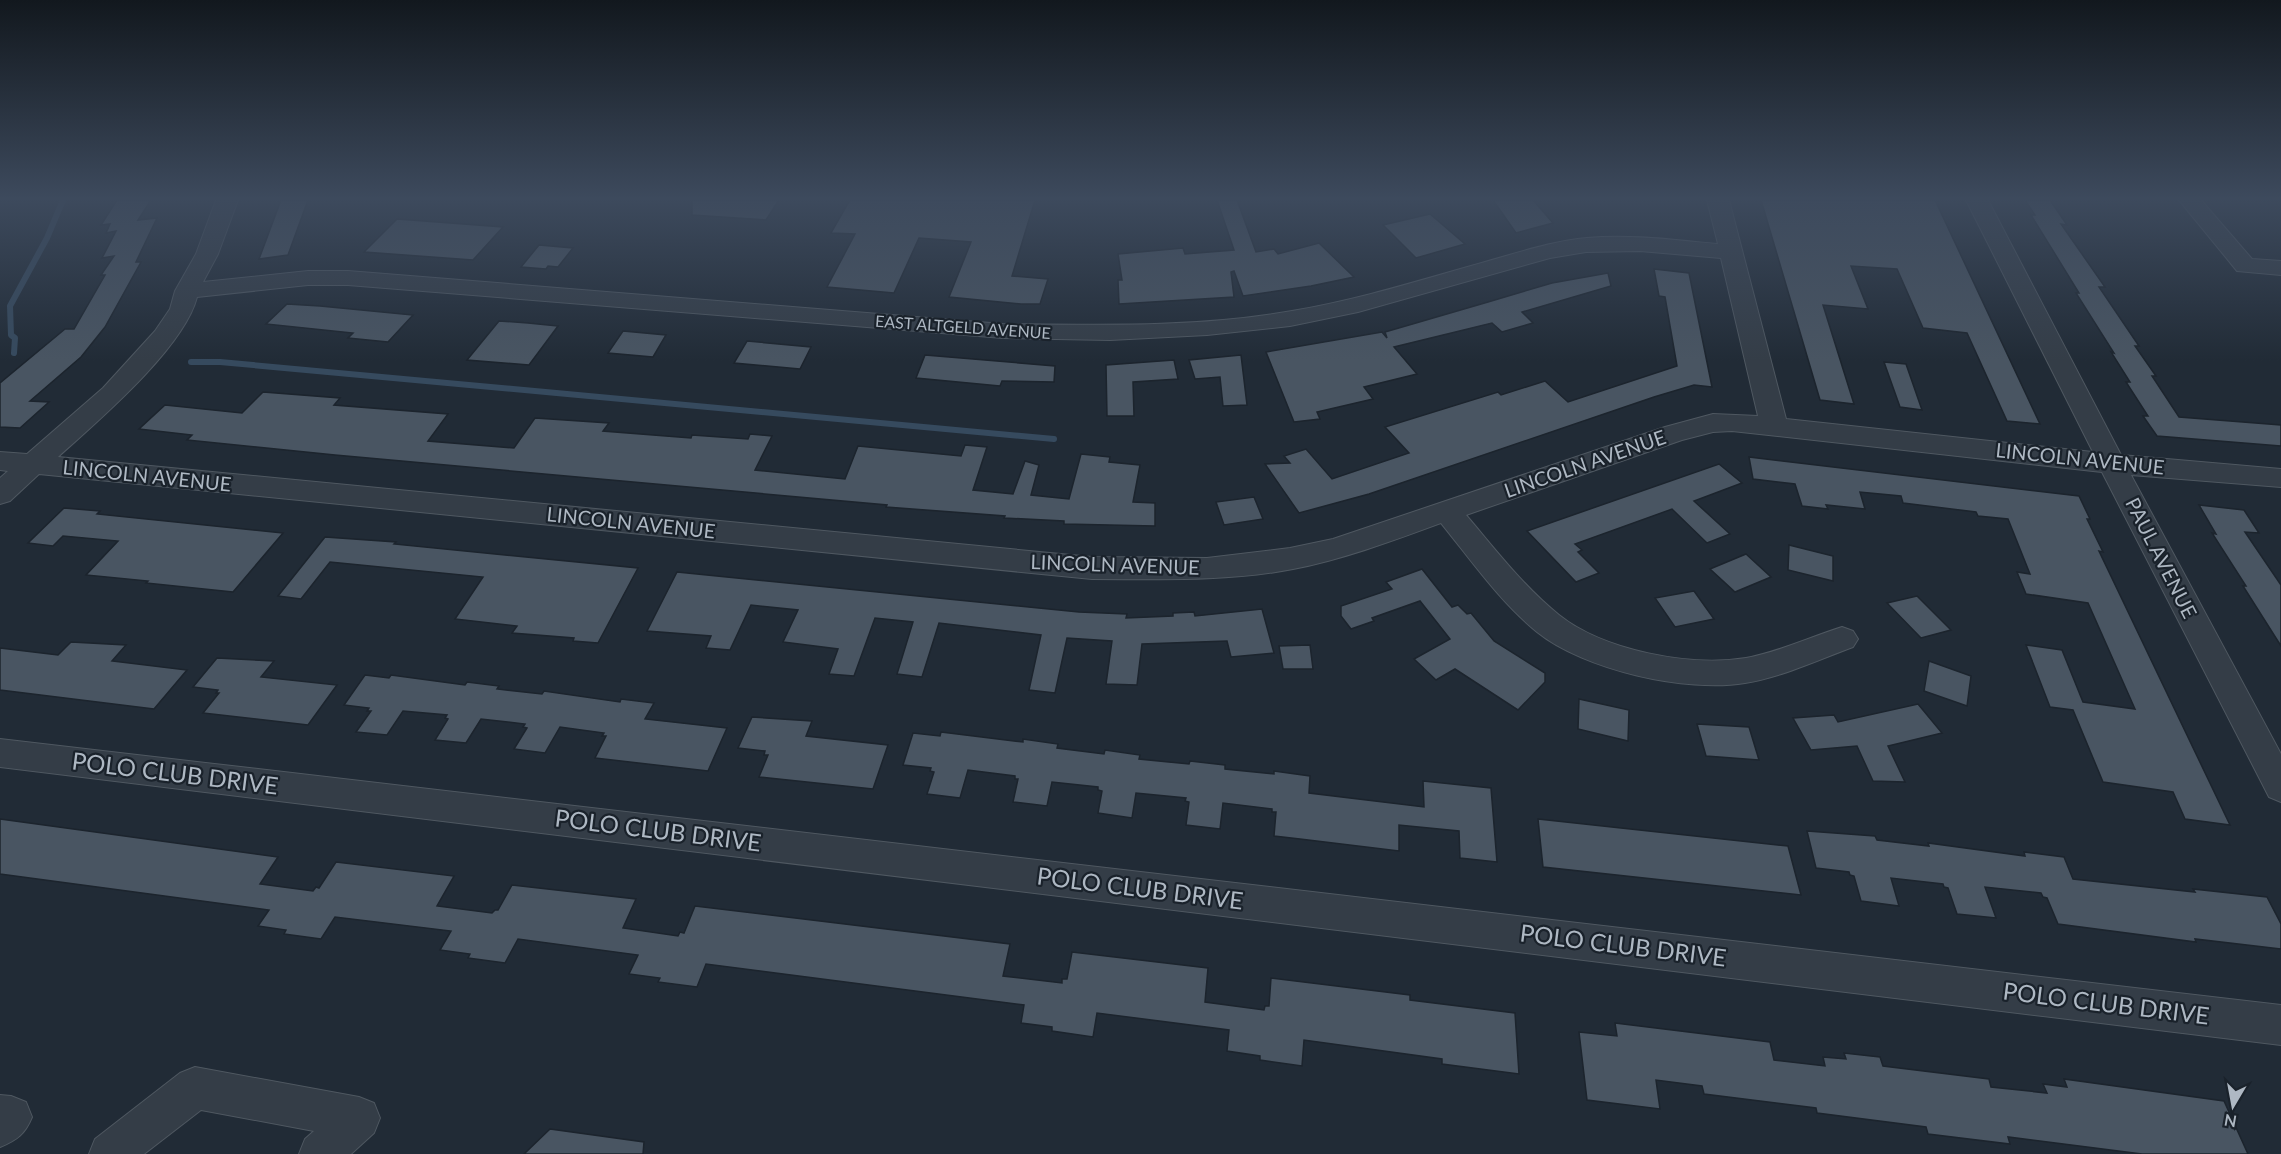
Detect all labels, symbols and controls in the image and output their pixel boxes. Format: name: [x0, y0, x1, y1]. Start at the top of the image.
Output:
street label: EAST ALTGELD AVENUE: [875, 311, 1051, 342]
street label: LINCOLN AVENUE: [1501, 424, 1669, 502]
street label: LINCOLN AVENUE: [1995, 437, 2166, 479]
street label: LINCOLN AVENUE: [62, 454, 233, 496]
street label: PAUL AVENUE: [2121, 493, 2203, 622]
street label: LINCOLN AVENUE: [546, 501, 717, 543]
street label: LINCOLN AVENUE: [1030, 549, 1200, 579]
street label: POLO CLUB DRIVE: [70, 745, 280, 800]
street label: POLO CLUB DRIVE: [553, 802, 763, 857]
street label: POLO CLUB DRIVE: [1035, 860, 1245, 915]
street label: POLO CLUB DRIVE: [1518, 917, 1728, 972]
street label: POLO CLUB DRIVE: [2001, 975, 2211, 1030]
north arrow: [2203, 1076, 2263, 1136]
text: N: [2223, 1111, 2238, 1132]

